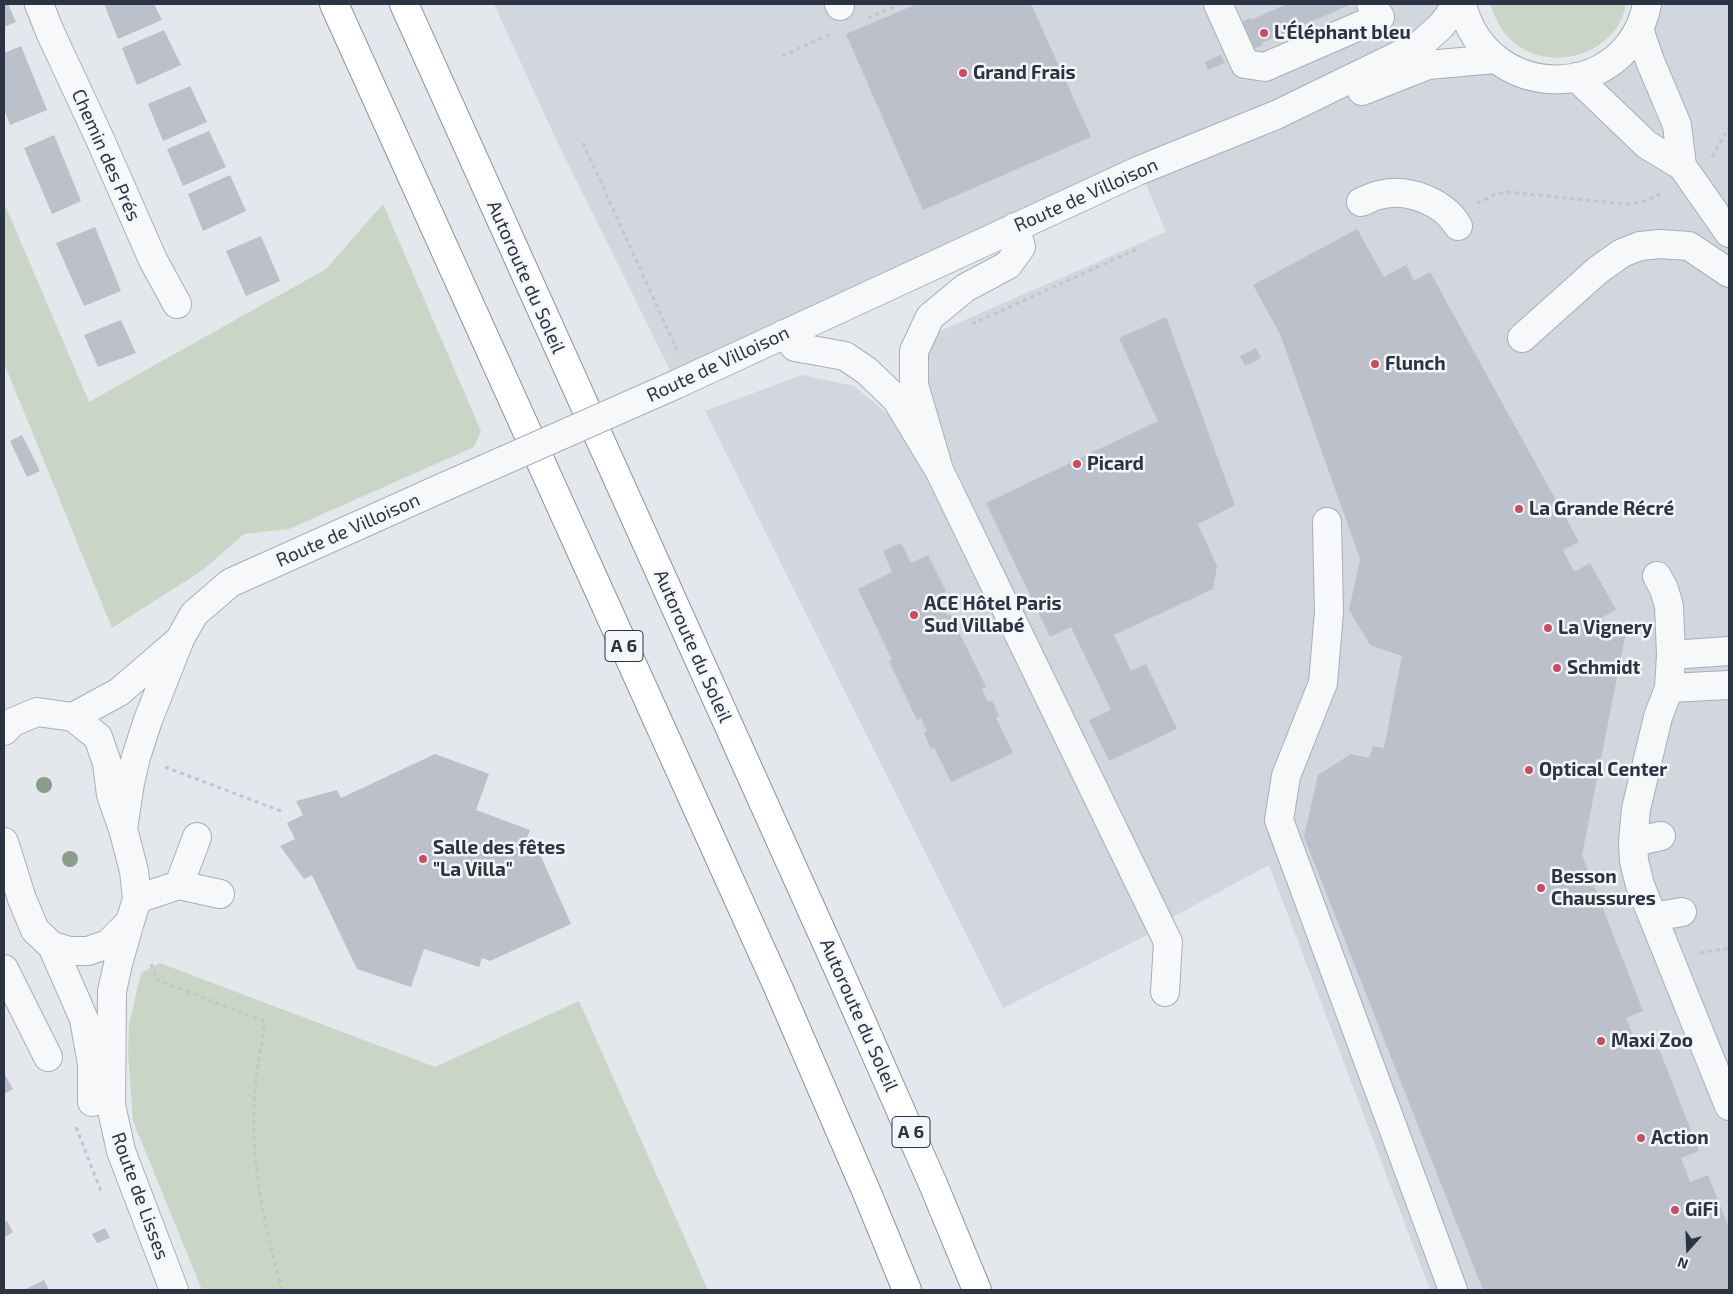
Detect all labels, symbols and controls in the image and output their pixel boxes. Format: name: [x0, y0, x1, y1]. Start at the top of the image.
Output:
place label: L'Éléphant bleu: [1274, 22, 1411, 44]
marker: L'Éléphant bleu: [1258, 27, 1270, 39]
place label: Grand Frais: [973, 62, 1076, 84]
marker: Grand Frais: [957, 67, 969, 79]
street label: Chemin des Prés: [67, 85, 145, 225]
street label: Route de Villoison: [1011, 153, 1161, 237]
street label: Autoroute du Soleil: [482, 197, 570, 357]
street label: Route de Villoison: [643, 321, 793, 407]
place label: Flunch: [1385, 353, 1446, 375]
marker: Flunch: [1369, 358, 1381, 370]
place label: Picard: [1087, 453, 1144, 475]
marker: Picard: [1071, 458, 1083, 470]
street label: Route de Villoison: [273, 488, 423, 572]
place label: La Grande Récré: [1529, 498, 1674, 520]
marker: La Grande Récré: [1513, 503, 1525, 515]
street label: Autoroute du Soleil: [649, 566, 737, 726]
place label: ACE Hôtel Paris Sud Villabé: [924, 593, 1062, 637]
marker: ACE Hôtel Paris Sud Villabé: [908, 609, 920, 621]
place label: La Vignery: [1558, 617, 1653, 639]
marker: La Vignery: [1542, 622, 1554, 634]
road number: A 6: [605, 630, 643, 661]
place label: Schmidt: [1567, 657, 1640, 679]
marker: Schmidt: [1551, 662, 1563, 674]
place label: Optical Center: [1539, 759, 1667, 781]
marker: Optical Center: [1523, 764, 1535, 776]
place label: Salle des fêtes "La Villa": [433, 837, 565, 881]
marker: Salle des fêtes "La Villa": [417, 853, 429, 865]
place label: Besson Chaussures: [1551, 866, 1656, 910]
marker: Besson Chaussures: [1535, 882, 1547, 894]
street label: Autoroute du Soleil: [815, 935, 903, 1095]
place label: Maxi Zoo: [1611, 1030, 1693, 1052]
marker: Maxi Zoo: [1595, 1035, 1607, 1047]
road number: A 6: [892, 1116, 930, 1148]
place label: Action: [1651, 1127, 1709, 1149]
street label: Route de Lisses: [106, 1129, 174, 1263]
marker: Action: [1635, 1132, 1647, 1144]
place label: GiFi: [1685, 1199, 1718, 1221]
marker: GiFi: [1669, 1204, 1681, 1216]
north arrow: [1663, 1224, 1713, 1274]
text: N: [1675, 1254, 1690, 1273]

